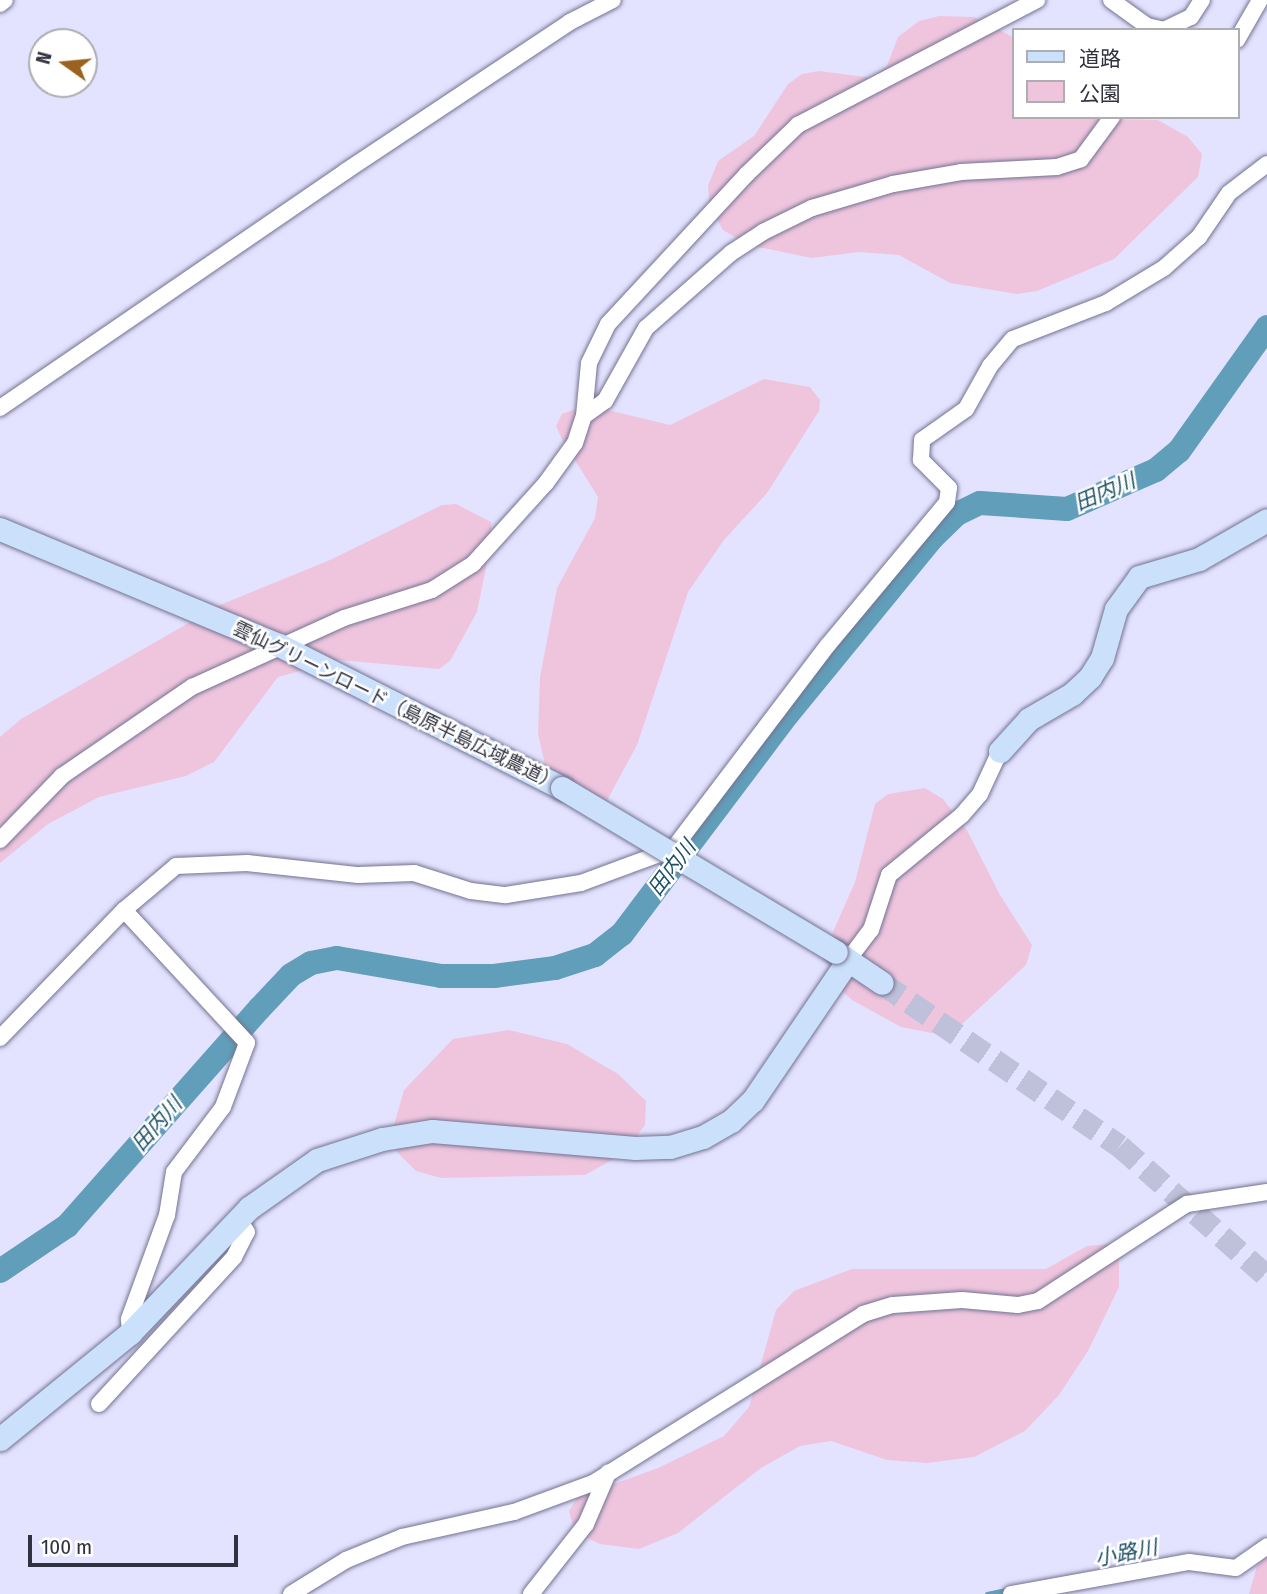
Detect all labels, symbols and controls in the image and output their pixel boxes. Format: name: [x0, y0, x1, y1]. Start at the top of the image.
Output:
north arrow: [28, 28, 98, 98]
legend: [1012, 28, 1239, 119]
text: 道路: [1079, 46, 1121, 72]
text: N: [32, 49, 57, 66]
text: 公園: [1079, 81, 1121, 107]
water label: 田内川: [1071, 468, 1139, 516]
street label: 雲仙グリーンロード（島原半島広域農道）: [229, 617, 563, 795]
water label: 田内川: [643, 835, 701, 901]
water label: 田内川: [127, 1092, 187, 1156]
scale bar: [32, 1520, 242, 1564]
text: 100 m: [41, 1534, 92, 1560]
water label: 小路川: [1093, 1535, 1159, 1571]

